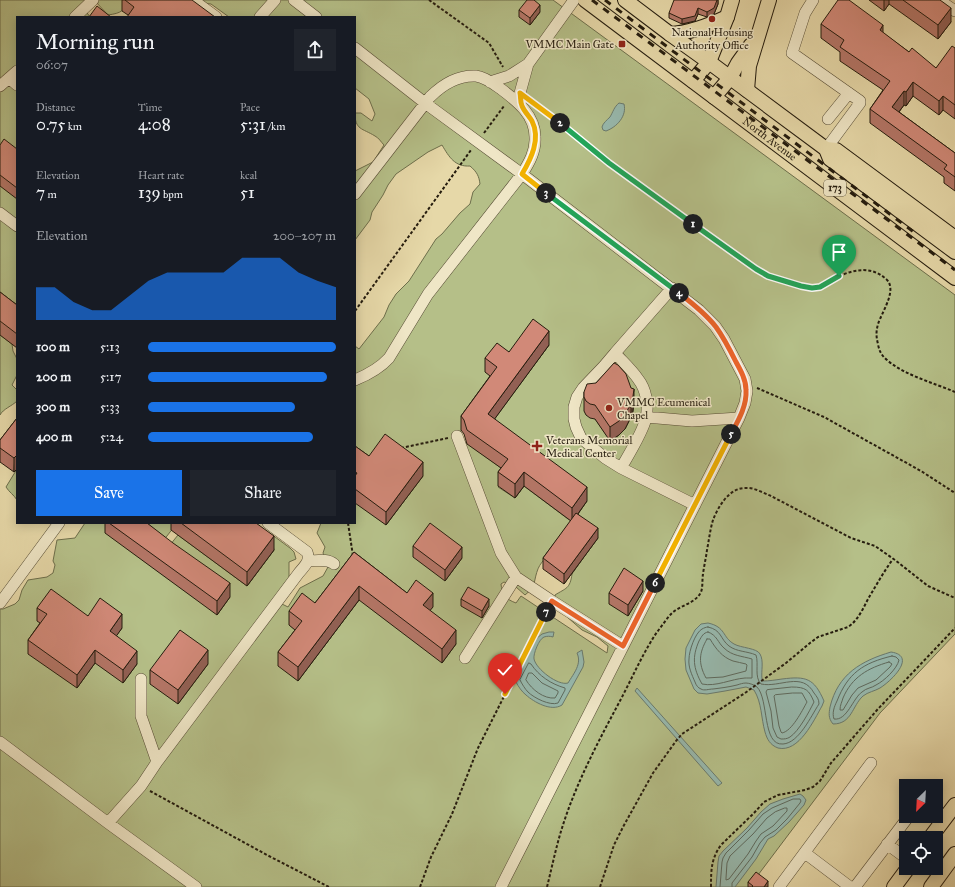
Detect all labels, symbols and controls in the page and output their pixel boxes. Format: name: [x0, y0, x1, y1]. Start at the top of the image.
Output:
marker: National Housing Authority Office: [707, 14, 717, 24]
place label: National Housing Authority Office: [671, 26, 753, 52]
text: Morning run: [36, 28, 155, 55]
button: share: [294, 29, 336, 71]
place label: VMMC Main Gate: [524, 38, 614, 51]
marker: VMMC Main Gate: [617, 39, 627, 49]
text: 06:07: [36, 57, 68, 73]
text: Distance: [36, 101, 75, 114]
text: Time: [138, 101, 162, 114]
text: Pace: [240, 101, 260, 114]
pin: 2: [550, 113, 570, 133]
text: 0.75: [36, 114, 65, 135]
text: 4:08: [138, 114, 171, 135]
text: 5:31: [240, 114, 266, 135]
street label: North Avenue: [740, 114, 800, 164]
text: 2: [557, 116, 563, 129]
text: km: [65, 120, 82, 133]
text: /km: [266, 120, 285, 133]
text: Elevation: [36, 169, 80, 182]
text: Heart rate: [138, 169, 184, 182]
text: kcal: [240, 169, 257, 182]
road number: 173: [824, 180, 846, 196]
text: 7: [36, 182, 45, 203]
text: 139: [138, 182, 161, 203]
text: 51: [240, 182, 255, 203]
pin: 3: [536, 183, 556, 203]
text: 3: [544, 186, 548, 199]
text: m: [45, 188, 57, 201]
text: bpm: [161, 188, 183, 201]
pin: 1: [683, 214, 703, 234]
text: 1: [691, 217, 695, 230]
text: Elevation: [36, 228, 88, 244]
text: 200–207 m: [273, 228, 336, 244]
pin: [822, 235, 856, 276]
icon: arrive: [828, 241, 850, 263]
pin: 4: [669, 283, 689, 303]
text: 4: [676, 286, 682, 299]
text: 100 m: [36, 339, 70, 355]
text: 5:13: [100, 339, 120, 355]
text: 200 m: [36, 369, 71, 385]
text: 5:17: [100, 369, 121, 385]
place label: VMMC Ecumenical Chapel: [616, 396, 710, 422]
text: 300 m: [36, 399, 70, 415]
text: 5:33: [100, 399, 120, 415]
marker: VMMC Ecumenical Chapel: [604, 403, 614, 413]
pin: 5: [721, 424, 741, 444]
text: 5: [728, 427, 734, 440]
text: 400 m: [36, 429, 72, 445]
text: 5:24: [100, 429, 123, 445]
place label: Veterans Memorial Medical Center: [545, 434, 632, 460]
marker: Veterans Memorial Medical Center: [531, 440, 543, 452]
button: Save: [36, 470, 182, 516]
button: Share: [190, 470, 336, 516]
pin: 6: [645, 573, 665, 593]
text: 6: [652, 576, 658, 589]
pin: 7: [536, 602, 556, 622]
text: 7: [543, 605, 549, 618]
pin: [488, 653, 522, 694]
icon: check: [494, 659, 516, 681]
north arrow: [899, 779, 943, 823]
map controls: [899, 779, 943, 875]
button: locate: [899, 831, 943, 875]

